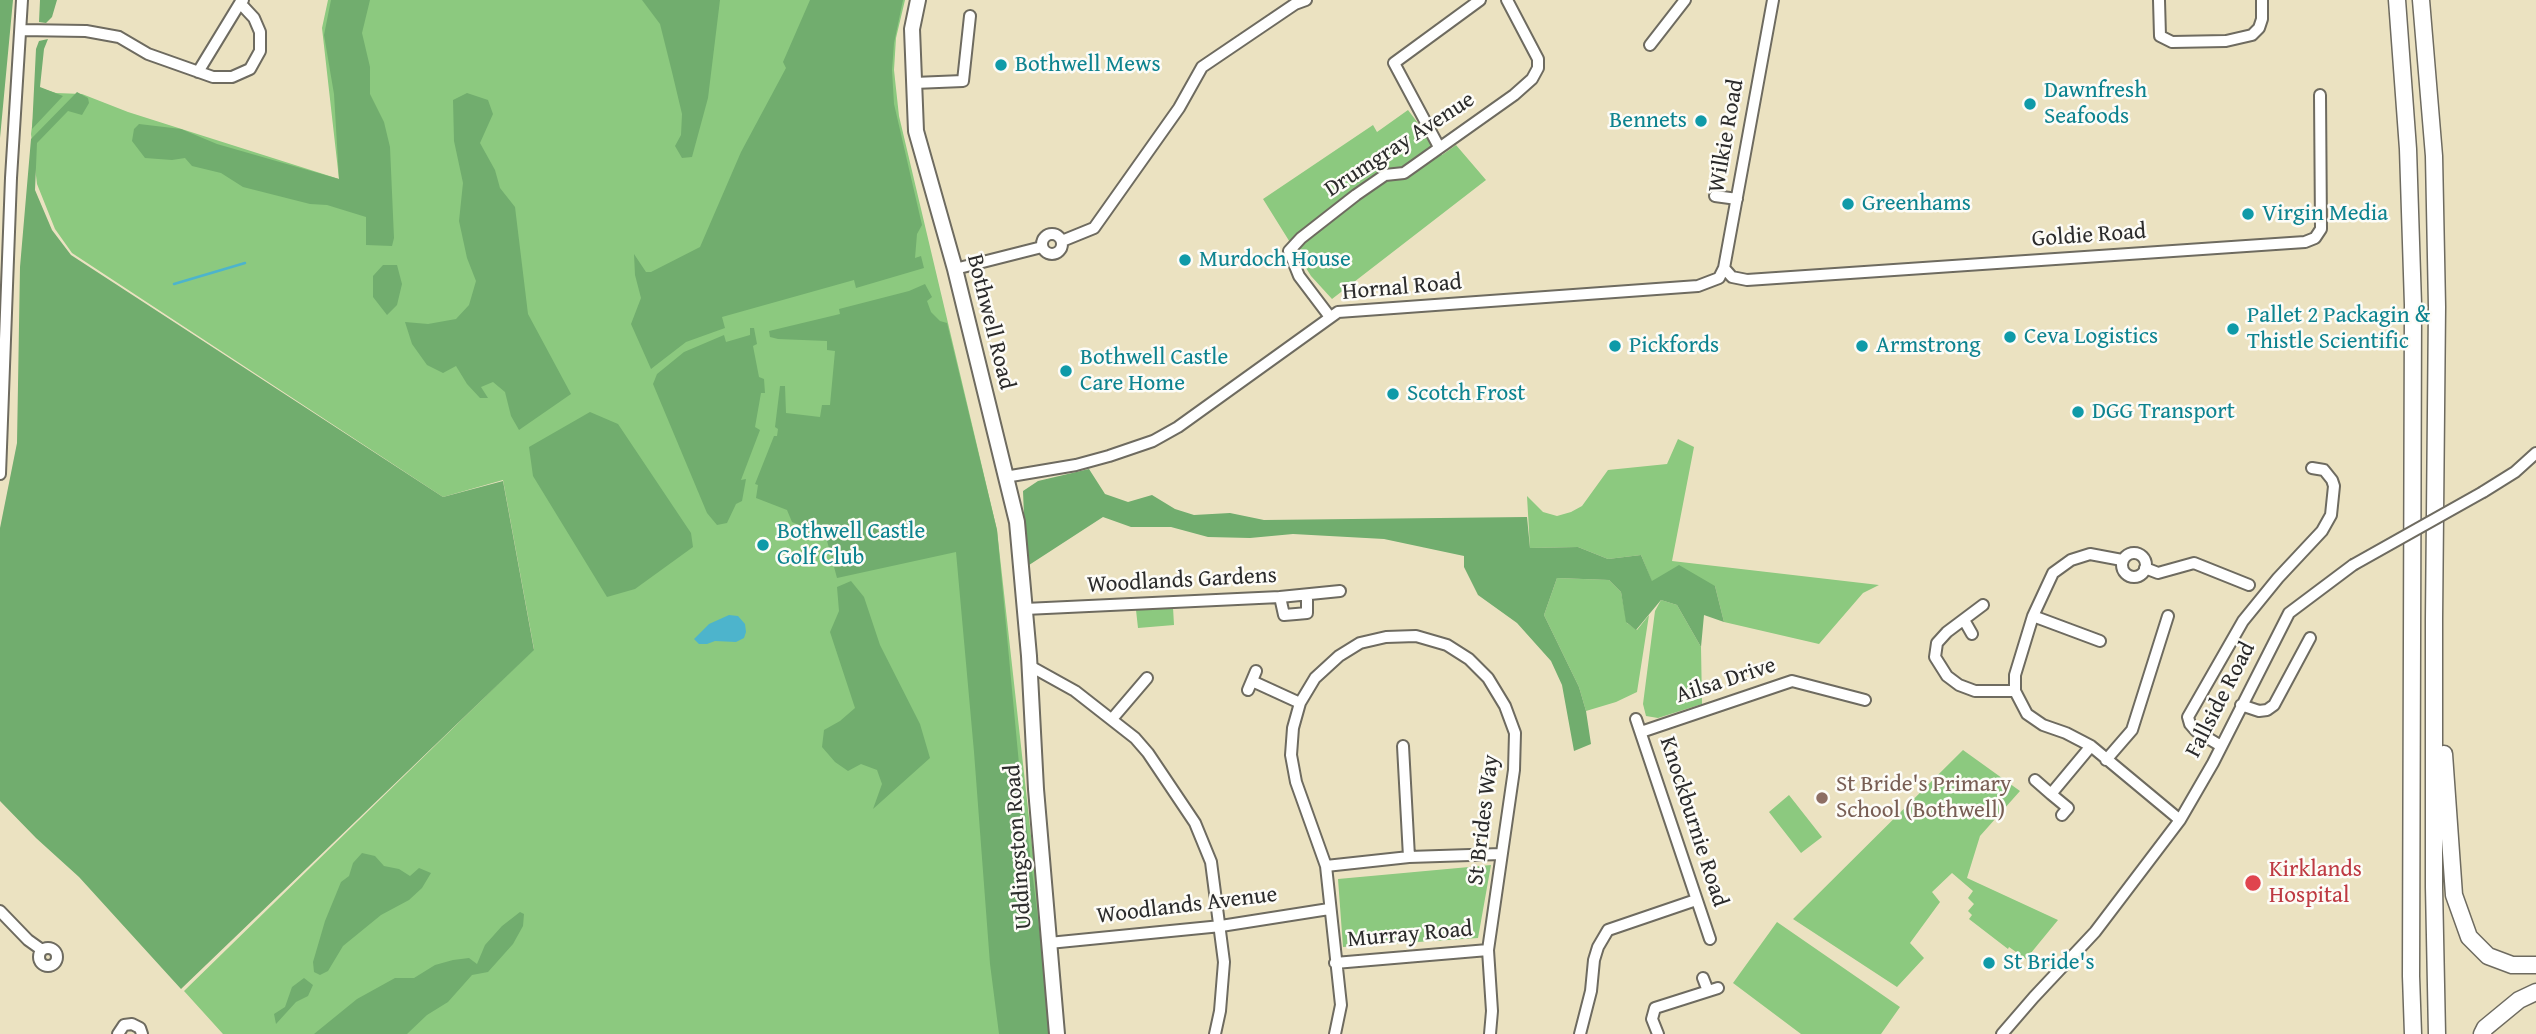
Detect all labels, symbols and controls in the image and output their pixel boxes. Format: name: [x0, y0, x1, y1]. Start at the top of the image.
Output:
place label: Bothwell Mews: [1015, 51, 1161, 79]
marker: Bothwell Mews: [993, 57, 1009, 73]
street label: Wilkie Road: [1703, 77, 1751, 195]
place label: Dawnfresh Seafoods: [2044, 77, 2147, 131]
street label: Drumgray Avenue: [1320, 86, 1480, 204]
marker: Dawnfresh Seafoods: [2022, 96, 2038, 112]
place label: Bennets: [1609, 107, 1687, 135]
marker: Bennets: [1693, 113, 1709, 129]
place label: Greenhams: [1862, 190, 1971, 218]
marker: Greenhams: [1840, 196, 1856, 212]
place label: Virgin Media: [2262, 200, 2388, 228]
marker: Virgin Media: [2240, 206, 2256, 222]
street label: Goldie Road: [2031, 218, 2147, 254]
place label: Murdoch House: [1199, 246, 1351, 274]
street label: Bothwell Road: [960, 251, 1020, 393]
marker: Murdoch House: [1177, 252, 1193, 268]
street label: Hornal Road: [1341, 269, 1463, 307]
place label: Pallet 2 Packagin & Thistle Scientific: [2247, 302, 2430, 356]
marker: Pallet 2 Packagin & Thistle Scientific: [2225, 321, 2241, 337]
place label: Ceva Logistics: [2024, 323, 2158, 351]
marker: Ceva Logistics: [2002, 329, 2018, 345]
place label: Pickfords: [1629, 332, 1719, 360]
place label: Armstrong: [1876, 332, 1981, 360]
marker: Pickfords: [1607, 338, 1623, 354]
marker: Armstrong: [1854, 338, 1870, 354]
place label: Bothwell Castle Care Home: [1080, 344, 1228, 398]
marker: Bothwell Castle Care Home: [1058, 363, 1074, 379]
place label: Scotch Frost: [1407, 380, 1525, 408]
marker: Scotch Frost: [1385, 386, 1401, 402]
place label: DGG Transport: [2092, 398, 2235, 426]
marker: DGG Transport: [2070, 404, 2086, 420]
place label: Bothwell Castle Golf Club: [777, 518, 925, 572]
marker: Bothwell Castle Golf Club: [755, 537, 771, 553]
street label: Woodlands Gardens: [1086, 562, 1278, 600]
street label: Fallside Road: [2180, 638, 2262, 762]
street label: Ailsa Drive: [1673, 652, 1779, 710]
street label: Knockburnie Road: [1653, 734, 1733, 910]
street label: St Brides Way: [1462, 753, 1506, 887]
street label: Uddingston Road: [999, 763, 1039, 931]
place label: St Bride's Primary School (Bothwell): [1836, 771, 2011, 825]
marker: St Bride's Primary School (Bothwell): [1814, 790, 1830, 806]
place label: Kirklands Hospital: [2269, 856, 2362, 910]
marker: Kirklands Hospital: [2243, 873, 2263, 893]
street label: Woodlands Avenue: [1095, 881, 1279, 931]
street label: Murray Road: [1346, 916, 1474, 954]
place label: St Bride's: [2003, 949, 2095, 977]
marker: St Bride's: [1981, 955, 1997, 971]

